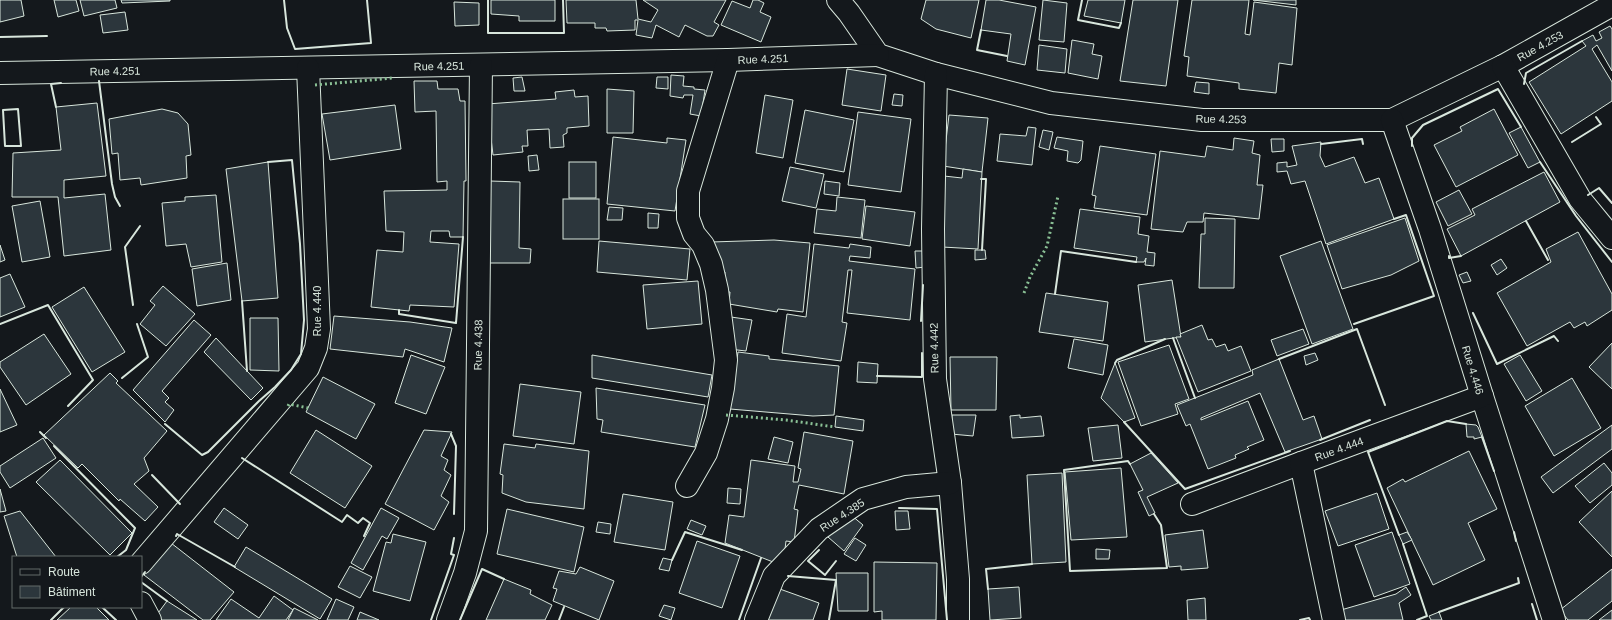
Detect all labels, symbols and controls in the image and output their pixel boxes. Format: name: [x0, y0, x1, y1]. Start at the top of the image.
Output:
street label: Rue 4.253: [1515, 28, 1565, 64]
street label: Rue 4.251: [737, 52, 789, 66]
street label: Rue 4.251: [414, 60, 464, 72]
street label: Rue 4.251: [90, 65, 140, 77]
street label: Rue 4.253: [1196, 113, 1246, 125]
street label: Rue 4.440: [311, 286, 323, 336]
street label: Rue 4.438: [472, 320, 484, 370]
street label: Rue 4.442: [928, 323, 940, 373]
street label: Rue 4.446: [1460, 344, 1486, 396]
street label: Rue 4.444: [1313, 435, 1365, 463]
street label: Rue 4.385: [817, 496, 867, 534]
legend: [12, 556, 142, 608]
text: Route: [48, 565, 80, 579]
text: Bâtiment: [48, 585, 96, 599]

